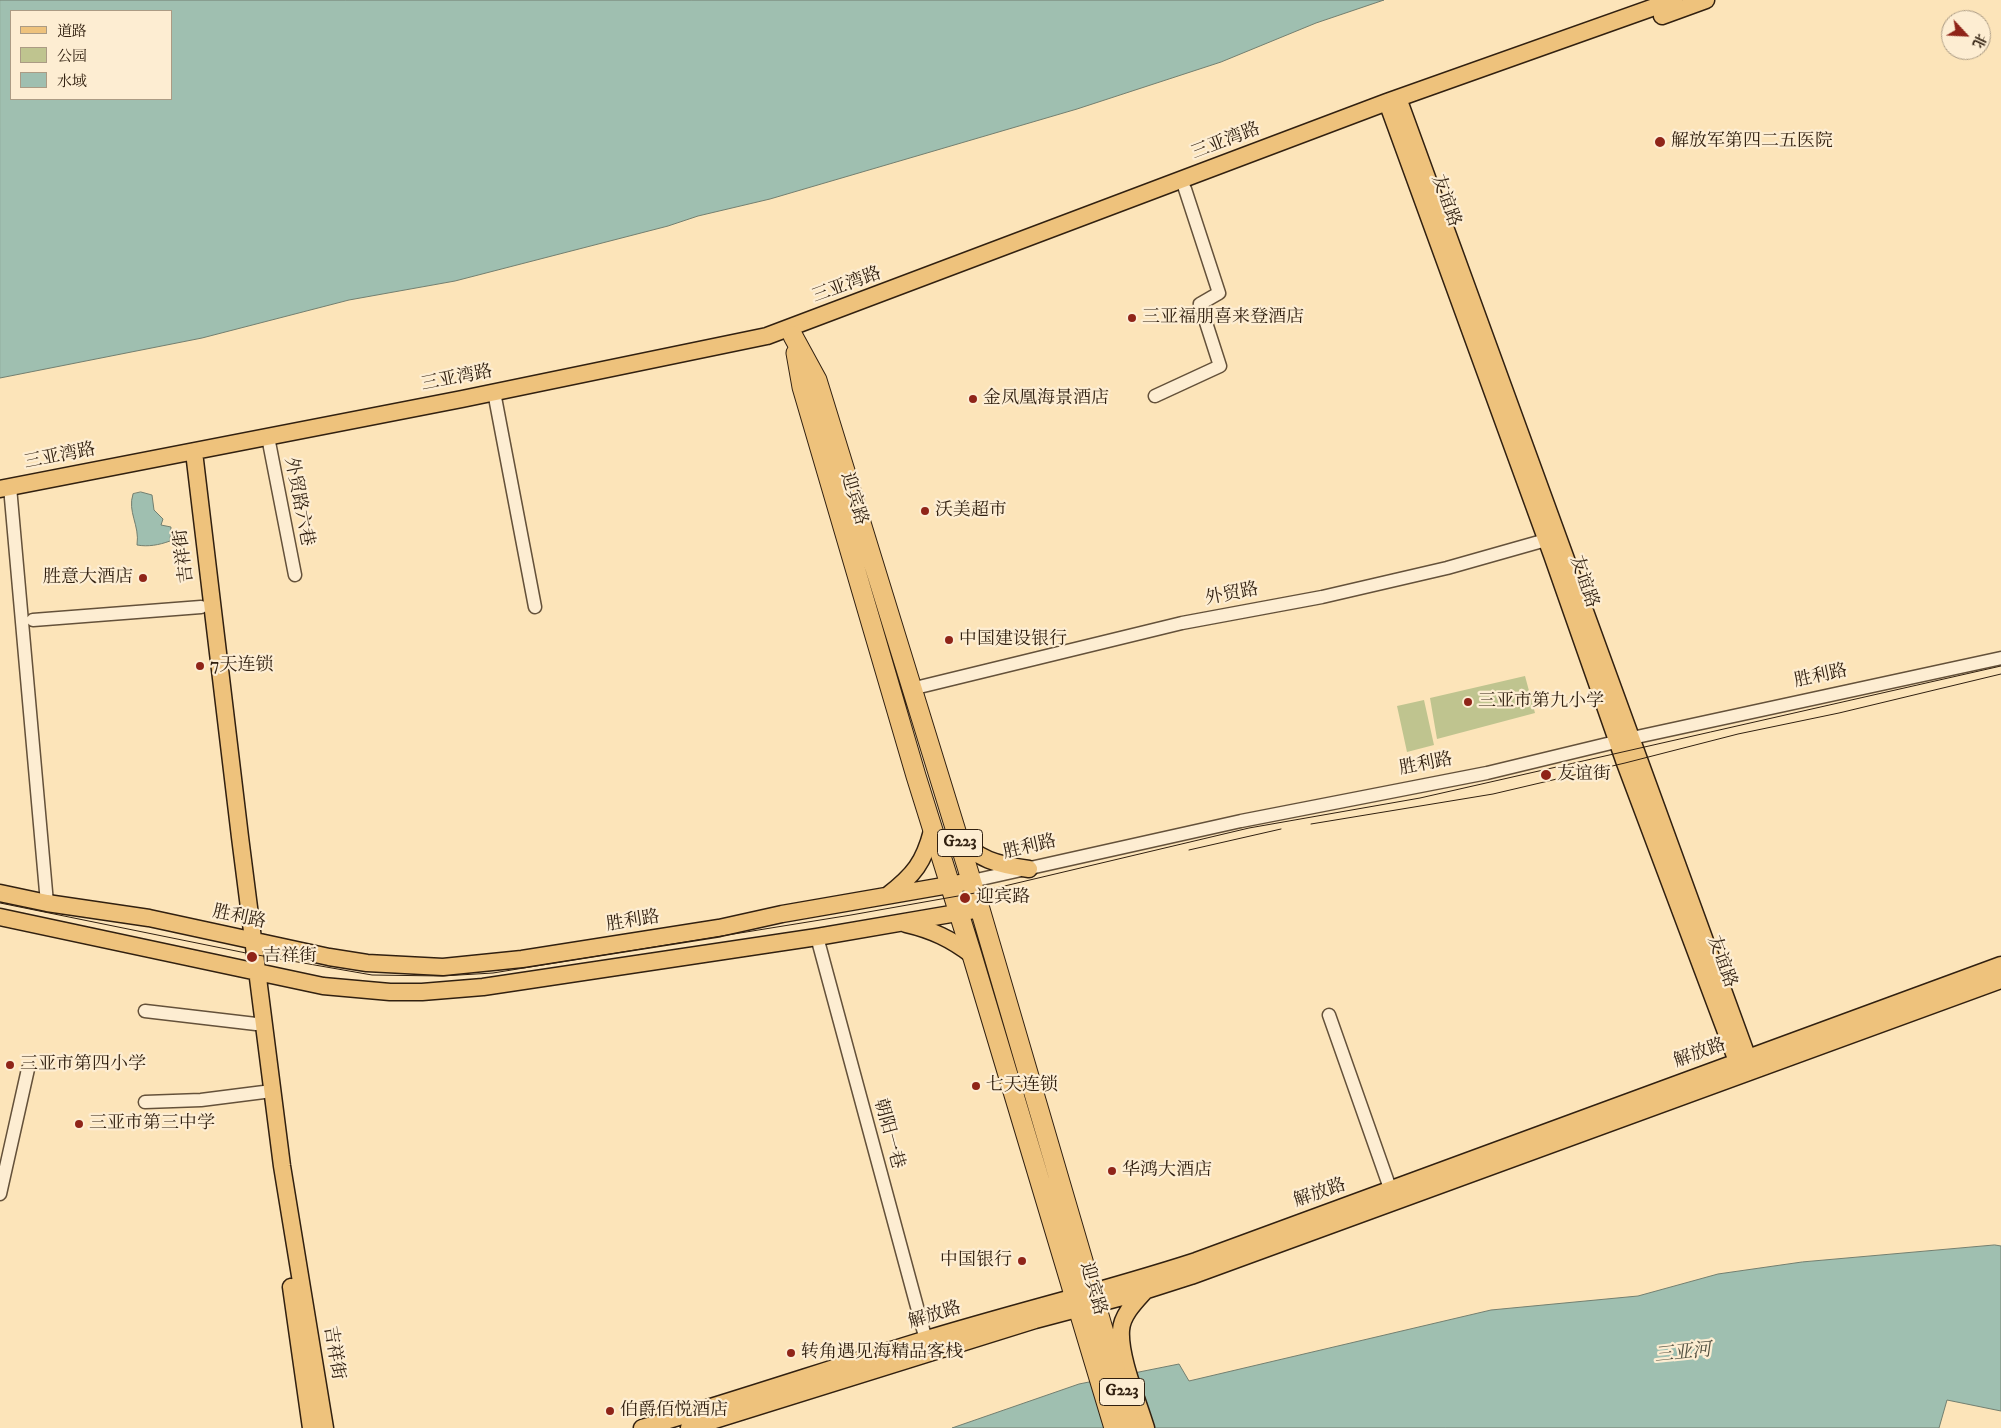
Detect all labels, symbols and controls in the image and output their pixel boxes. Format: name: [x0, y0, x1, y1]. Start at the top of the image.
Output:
legend: [10, 10, 172, 100]
north arrow: [1941, 10, 1991, 60]
text: 道路: [57, 22, 87, 41]
text: 北: [1968, 31, 1990, 51]
text: 公园: [57, 47, 87, 66]
text: 水域: [57, 72, 87, 91]
street label: 三亚湾路: [1189, 119, 1263, 165]
place label: 解放军第四二五医院: [1671, 131, 1833, 153]
marker: 解放军第四二五医院: [1653, 135, 1667, 149]
street label: 友谊路: [1426, 172, 1464, 230]
street label: 三亚湾路: [809, 264, 885, 308]
place label: 三亚福朋喜来登酒店: [1142, 307, 1304, 329]
marker: 三亚福朋喜来登酒店: [1126, 312, 1138, 324]
street label: 三亚湾路: [420, 362, 494, 396]
place label: 金凤凰海景酒店: [983, 388, 1109, 410]
marker: 金凤凰海景酒店: [967, 393, 979, 405]
street label: 三亚湾路: [23, 440, 97, 474]
street label: 外贸路六巷: [279, 456, 317, 548]
street label: 迎宾路: [835, 470, 871, 528]
place label: 沃美超市: [935, 500, 1007, 522]
marker: 沃美超市: [919, 505, 931, 517]
street label: 吉祥街: [171, 528, 199, 584]
street label: 友谊路: [1564, 553, 1602, 611]
place label: 胜意大酒店: [43, 567, 133, 589]
marker: 胜意大酒店: [137, 572, 149, 584]
street label: 外贸路: [1203, 579, 1261, 611]
place label: 中国建设银行: [959, 629, 1067, 651]
marker: 中国建设银行: [943, 634, 955, 646]
place label: 7天连锁: [210, 655, 273, 677]
marker: 7天连锁: [194, 660, 206, 672]
street label: 胜利路: [1792, 661, 1850, 693]
place label: 三亚市第九小学: [1478, 691, 1604, 713]
marker: 三亚市第九小学: [1462, 696, 1474, 708]
street label: 胜利路: [1397, 749, 1455, 781]
place label: 友谊街: [1557, 764, 1611, 786]
marker: 友谊街: [1539, 768, 1553, 782]
road number: G223: [938, 830, 982, 856]
street label: 胜利路: [1001, 831, 1059, 865]
place label: 迎宾路: [976, 887, 1030, 909]
marker: 迎宾路: [958, 891, 972, 905]
street label: 胜利路: [210, 902, 268, 934]
street label: 胜利路: [605, 907, 661, 937]
street label: 友谊路: [1702, 933, 1740, 991]
place label: 吉祥街: [263, 946, 317, 968]
marker: 吉祥街: [245, 950, 259, 964]
street label: 解放路: [1671, 1035, 1729, 1073]
place label: 三亚市第四小学: [20, 1054, 146, 1076]
marker: 三亚市第四小学: [4, 1059, 16, 1071]
place label: 七天连锁: [986, 1075, 1058, 1097]
marker: 七天连锁: [970, 1080, 982, 1092]
street label: 朝阳一巷: [868, 1096, 908, 1172]
place label: 三亚市第三中学: [89, 1113, 215, 1135]
marker: 三亚市第三中学: [73, 1118, 85, 1130]
place label: 华鸿大酒店: [1122, 1160, 1212, 1182]
marker: 华鸿大酒店: [1106, 1165, 1118, 1177]
street label: 解放路: [1291, 1175, 1349, 1213]
place label: 中国银行: [940, 1250, 1012, 1272]
marker: 中国银行: [1016, 1255, 1028, 1267]
street label: 迎宾路: [1074, 1260, 1110, 1318]
street label: 解放路: [906, 1298, 964, 1334]
street label: 吉祥街: [318, 1325, 348, 1381]
water label: 三亚河: [1653, 1340, 1713, 1368]
place label: 转角遇见海精品客栈: [801, 1342, 963, 1364]
marker: 转角遇见海精品客栈: [785, 1347, 797, 1359]
road number: G223: [1100, 1378, 1144, 1405]
place label: 伯爵佰悦酒店: [620, 1400, 728, 1422]
marker: 伯爵佰悦酒店: [604, 1405, 616, 1417]

